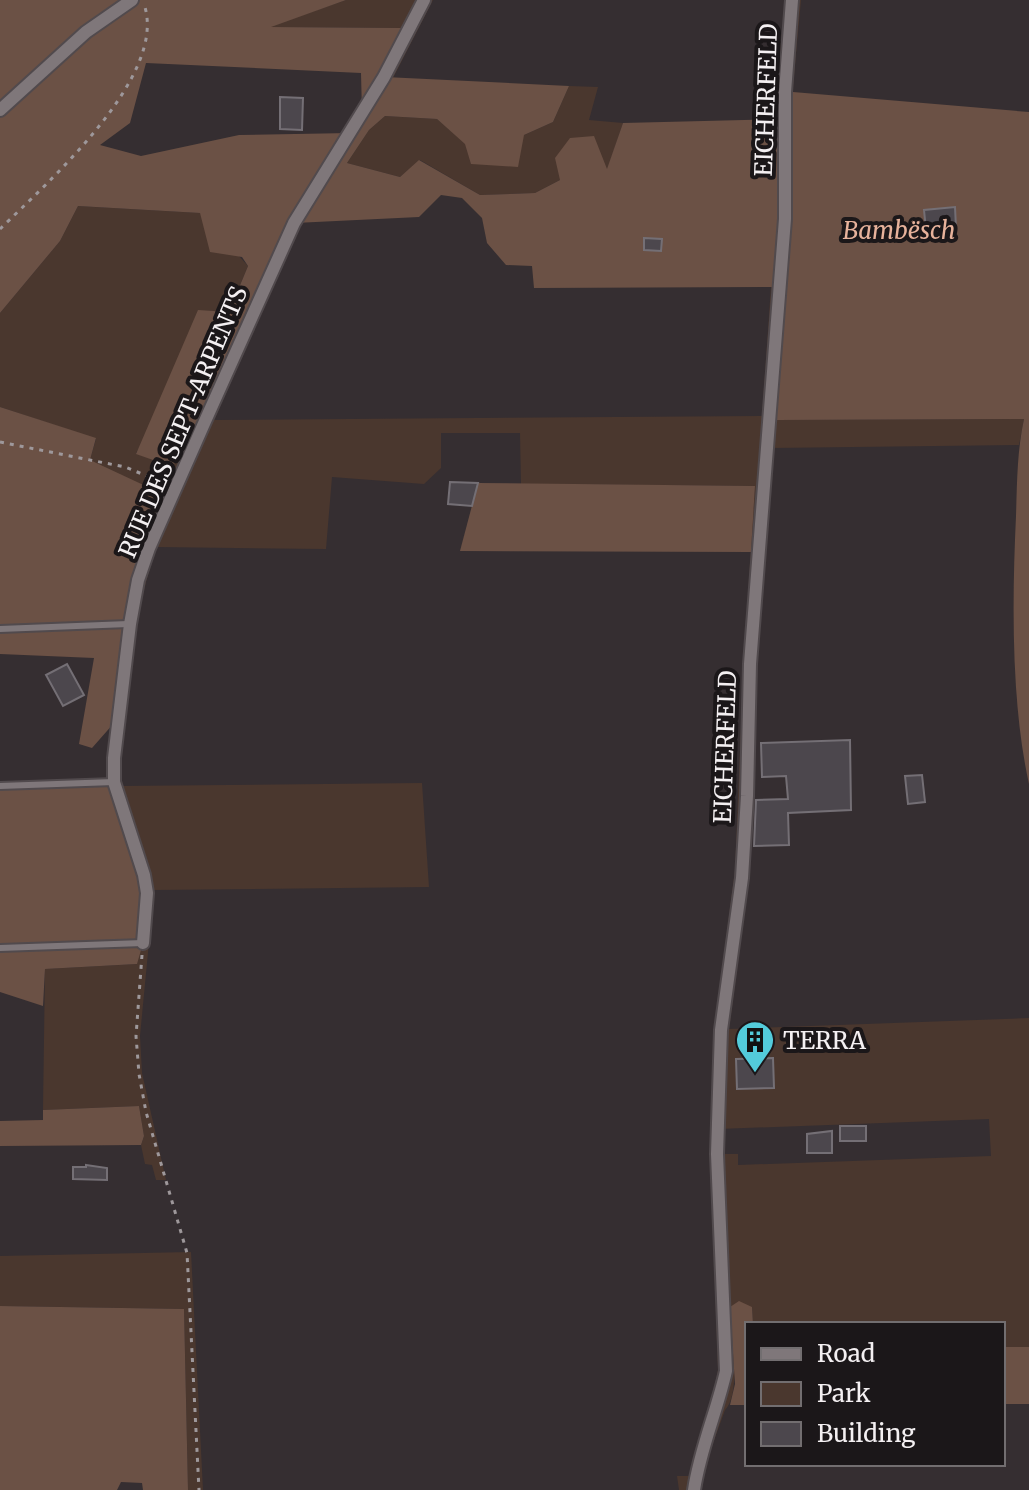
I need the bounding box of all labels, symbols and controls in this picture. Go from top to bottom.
street label: EICHERFELD [748,23,784,177]
park label: Bambësch [843,215,955,246]
street label: RUE DES SEPT-ARPENTS [112,281,254,563]
street label: EICHERFELD [707,670,743,824]
building icon: TERRA [734,1019,776,1074]
place label: TERRA [783,1025,867,1056]
legend [745,1322,1005,1466]
text: Road [817,1338,875,1369]
text: Park [817,1378,871,1409]
text: Building [817,1418,916,1449]

